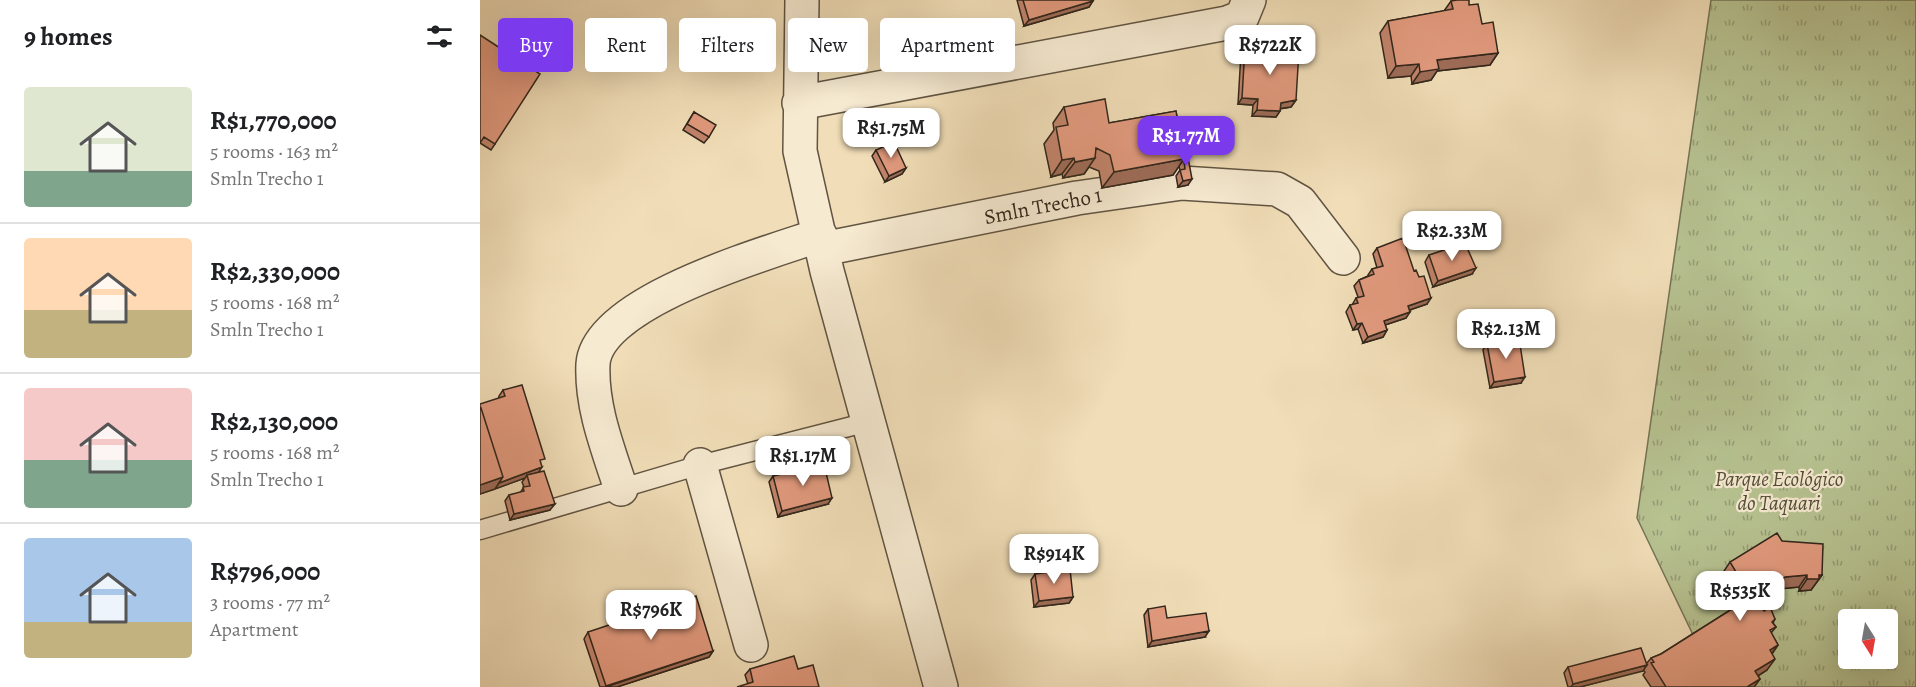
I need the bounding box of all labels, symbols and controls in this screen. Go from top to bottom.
chip: Buy [498,18,573,72]
chip: Rent [585,18,667,72]
chip: Filters [679,18,776,72]
chip: New [788,18,868,72]
chip: Apartment [880,18,1015,72]
text: 9 homes [24,19,113,54]
icon: filters [423,20,456,53]
pin: R$722K [1221,25,1319,76]
text: R$722K [1238,31,1302,58]
text: R$1,770,000 [210,103,337,138]
pin: R$1.75M [836,108,946,159]
icon: home [72,111,144,183]
text: R$1.75M [857,114,925,141]
pin: R$1.77M [1131,116,1241,167]
text: R$1.77M [1152,122,1220,149]
text: 5 rooms · 163 m² [210,138,338,165]
text: Smln Trecho 1 [210,165,324,192]
street label: Smln Trecho 1 [982,181,1104,231]
pin: R$2.33M [1397,211,1507,262]
text: R$2.33M [1416,217,1488,244]
text: R$2,330,000 [210,254,340,289]
icon: home [72,262,144,334]
text: 5 rooms · 168 m² [210,289,339,316]
pin: R$2.13M [1451,309,1561,360]
text: R$2.13M [1471,315,1541,342]
text: Smln Trecho 1 [210,316,324,343]
text: R$2,130,000 [210,404,338,439]
icon: home [72,412,144,484]
pin: R$1.17M [748,436,858,487]
text: 5 rooms · 168 m² [210,439,339,466]
text: R$1.17M [769,442,837,469]
park label: Parque Ecológico do Taquari [1715,465,1843,517]
text: Smln Trecho 1 [210,466,324,493]
pin: R$914K [1005,534,1103,585]
text: R$914K [1023,540,1085,567]
text: R$796,000 [210,554,320,589]
icon: home [72,562,144,634]
pin: R$535K [1691,571,1789,622]
text: R$535K [1710,577,1770,604]
text: 3 rooms · 77 m² [210,589,330,616]
pin: R$796K [602,590,700,641]
text: R$796K [620,596,682,623]
north arrow [1838,609,1898,669]
map controls [1838,609,1898,669]
text: Apartment [210,616,299,643]

